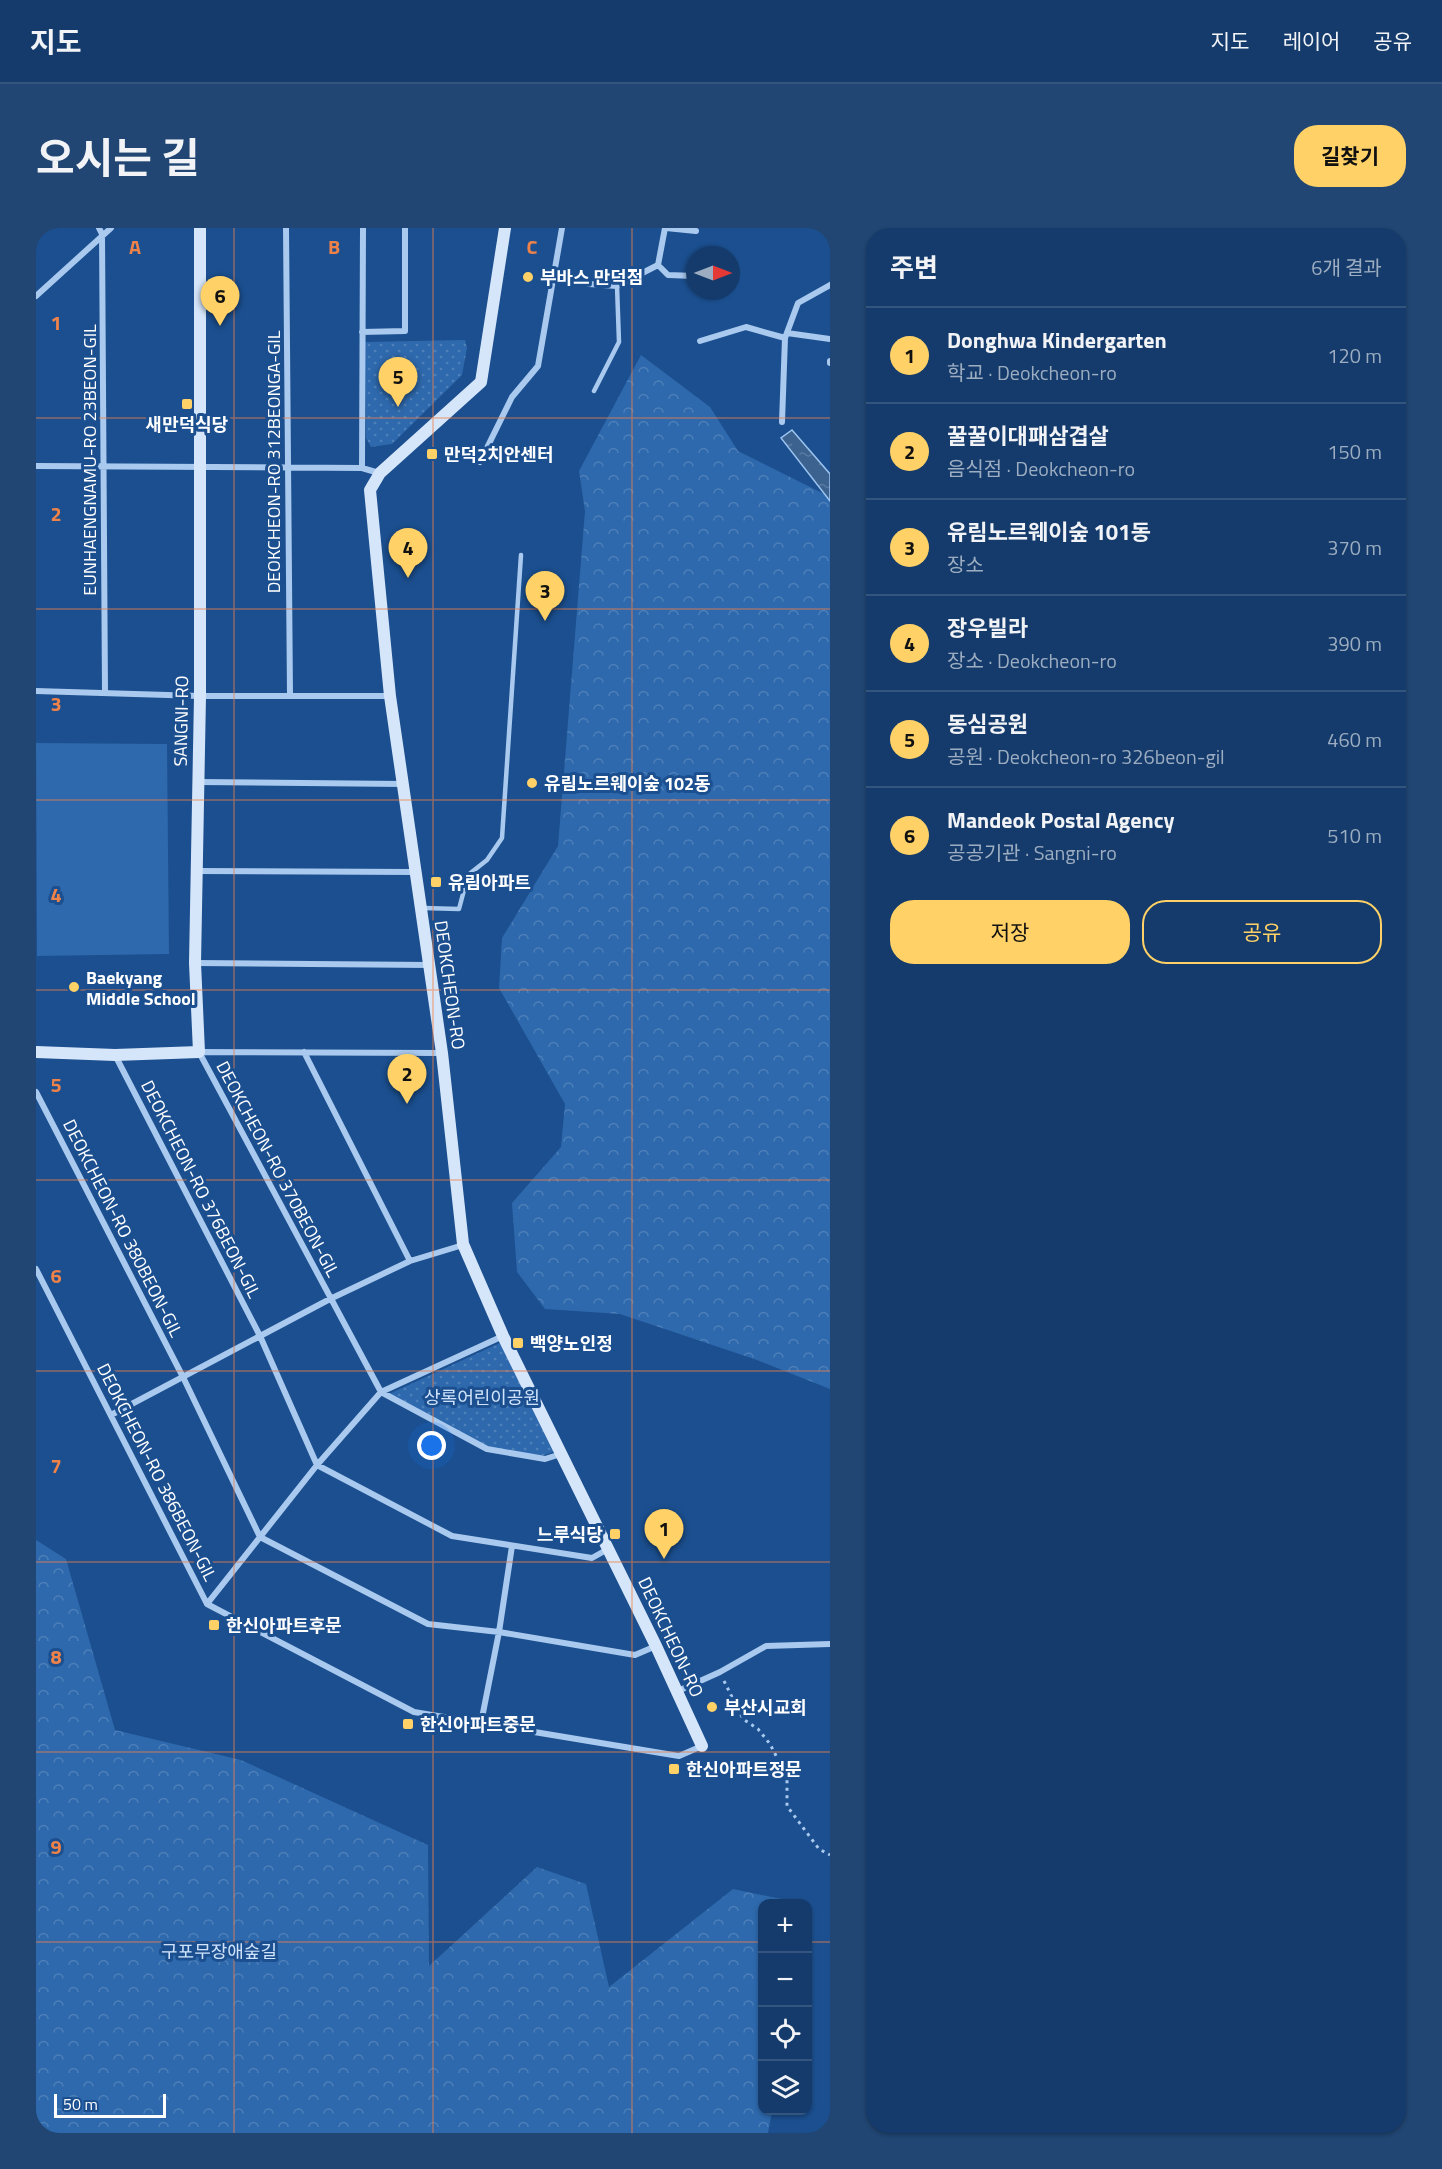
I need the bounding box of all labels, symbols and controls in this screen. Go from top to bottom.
text: 지도 [30,20,82,63]
text: 지도 [1211,25,1249,57]
text: 레이어 [1282,25,1340,57]
text: 공유 [1373,25,1412,57]
text: 오시는 길 [36,125,200,189]
button: 길찾기 [1294,125,1406,187]
text: A [129,231,141,262]
text: B [328,231,340,262]
text: C [527,231,538,262]
north arrow [686,246,740,300]
text: 주변 [890,248,938,287]
text: 6개 결과 [1311,252,1382,283]
place label: 부바스 만덕점 [540,264,643,291]
marker: 부바스 만덕점 [521,270,535,284]
pin: 6 [200,276,240,326]
text: 1 [50,307,62,338]
text: Donghwa Kindergarten [947,323,1167,357]
street label: EUNHAENGNAMU-RO 23BEON-GIL [76,324,103,596]
street label: DEOKCHEON-RO 312BEONGA-GIL [260,330,287,593]
text: 1 [904,340,915,371]
text: 120 m [1327,340,1382,371]
text: 학교 · Deokcheon-ro [947,357,1117,388]
pin: 5 [378,358,418,407]
marker: 새만덕식당 [180,397,194,411]
place label: 새만덕식당 [146,411,228,438]
text: 꿀꿀이대패삼겹살 [947,419,1109,453]
text: 2 [904,436,915,467]
text: 150 m [1327,436,1382,467]
place label: 만덕2치안센터 [444,441,553,468]
marker: 만덕2치안센터 [425,447,439,461]
text: 음식점 · Deokcheon-ro [947,453,1135,484]
text: 2 [50,498,62,529]
text: 유림노르웨이숲 101동 [947,515,1151,549]
pin: 4 [388,528,428,578]
text: 3 [904,532,915,563]
text: 370 m [1327,532,1382,563]
text: 장소 [947,549,984,580]
pin: 3 [526,572,564,621]
text: 장우빌라 [947,611,1028,645]
text: 4 [904,628,915,659]
text: 390 m [1327,628,1382,659]
text: 장소 · Deokcheon-ro [947,645,1117,676]
street label: SANGNI-RO [167,675,195,767]
text: 3 [50,688,62,719]
text: 동심공원 [947,707,1028,741]
text: 5 [904,724,915,755]
text: 460 m [1327,724,1382,755]
text: 공원 · Deokcheon-ro 326beon-gil [947,741,1225,772]
place label: 유림노르웨이숲 102동 [544,770,711,797]
marker: 유림노르웨이숲 102동 [525,776,539,790]
text: Mandeok Postal Agency [947,803,1175,837]
text: 6 [904,820,915,851]
text: 510 m [1327,820,1382,851]
text: 공공기관 · Sangni-ro [947,837,1117,868]
place label: 유림아파트 [448,869,531,896]
marker: 유림아파트 [429,875,443,889]
text: 4 [50,879,62,910]
button: 저장 [890,900,1130,964]
button: 공유 [1142,900,1382,964]
street label: DEOKCHEON-RO [428,919,472,1051]
place label: Baekyang Middle School [86,964,196,1012]
marker: Baekyang Middle School [67,980,81,994]
pin: 2 [388,1054,427,1104]
street label: DEOKCHEON-RO 370BEON-GIL [209,1056,347,1282]
text: 5 [50,1069,62,1100]
street label: DEOKCHEON-RO 376BEON-GIL [134,1075,268,1303]
street label: DEOKCHEON-RO 380BEON-GIL [56,1114,190,1342]
text: 6 [50,1260,62,1291]
place label: 백양노인정 [530,1330,613,1357]
marker: 백양노인정 [511,1336,525,1350]
street label: DEOKCHEON-RO 386BEON-GIL [90,1358,224,1586]
park label: 상록어린이공원 [424,1384,540,1411]
your location [417,1431,446,1460]
text: 7 [50,1450,62,1481]
pin: 1 [644,1510,684,1559]
place label: 느루식당 [537,1521,603,1548]
marker: 느루식당 [608,1527,622,1541]
street label: DEOKCHEON-RO [631,1572,711,1702]
place label: 한신아파트후문 [226,1612,342,1639]
marker: 한신아파트후문 [207,1618,221,1632]
text: 8 [50,1641,62,1672]
place label: 부산시교회 [724,1694,807,1721]
marker: 부산시교회 [705,1700,719,1714]
place label: 한신아파트중문 [420,1711,536,1738]
marker: 한신아파트중문 [401,1717,415,1731]
place label: 한신아파트정문 [686,1756,802,1783]
marker: 한신아파트정문 [667,1762,681,1776]
text: 9 [50,1831,62,1862]
map controls [758,1899,812,2115]
button: + [758,1899,812,1953]
park label: 구포무장애숲길 [161,1938,277,1965]
button: − [758,1953,812,2007]
button: locate [758,2007,812,2061]
button: layers [758,2061,812,2115]
scale bar [54,2091,166,2118]
text: 50 m [63,2092,98,2116]

